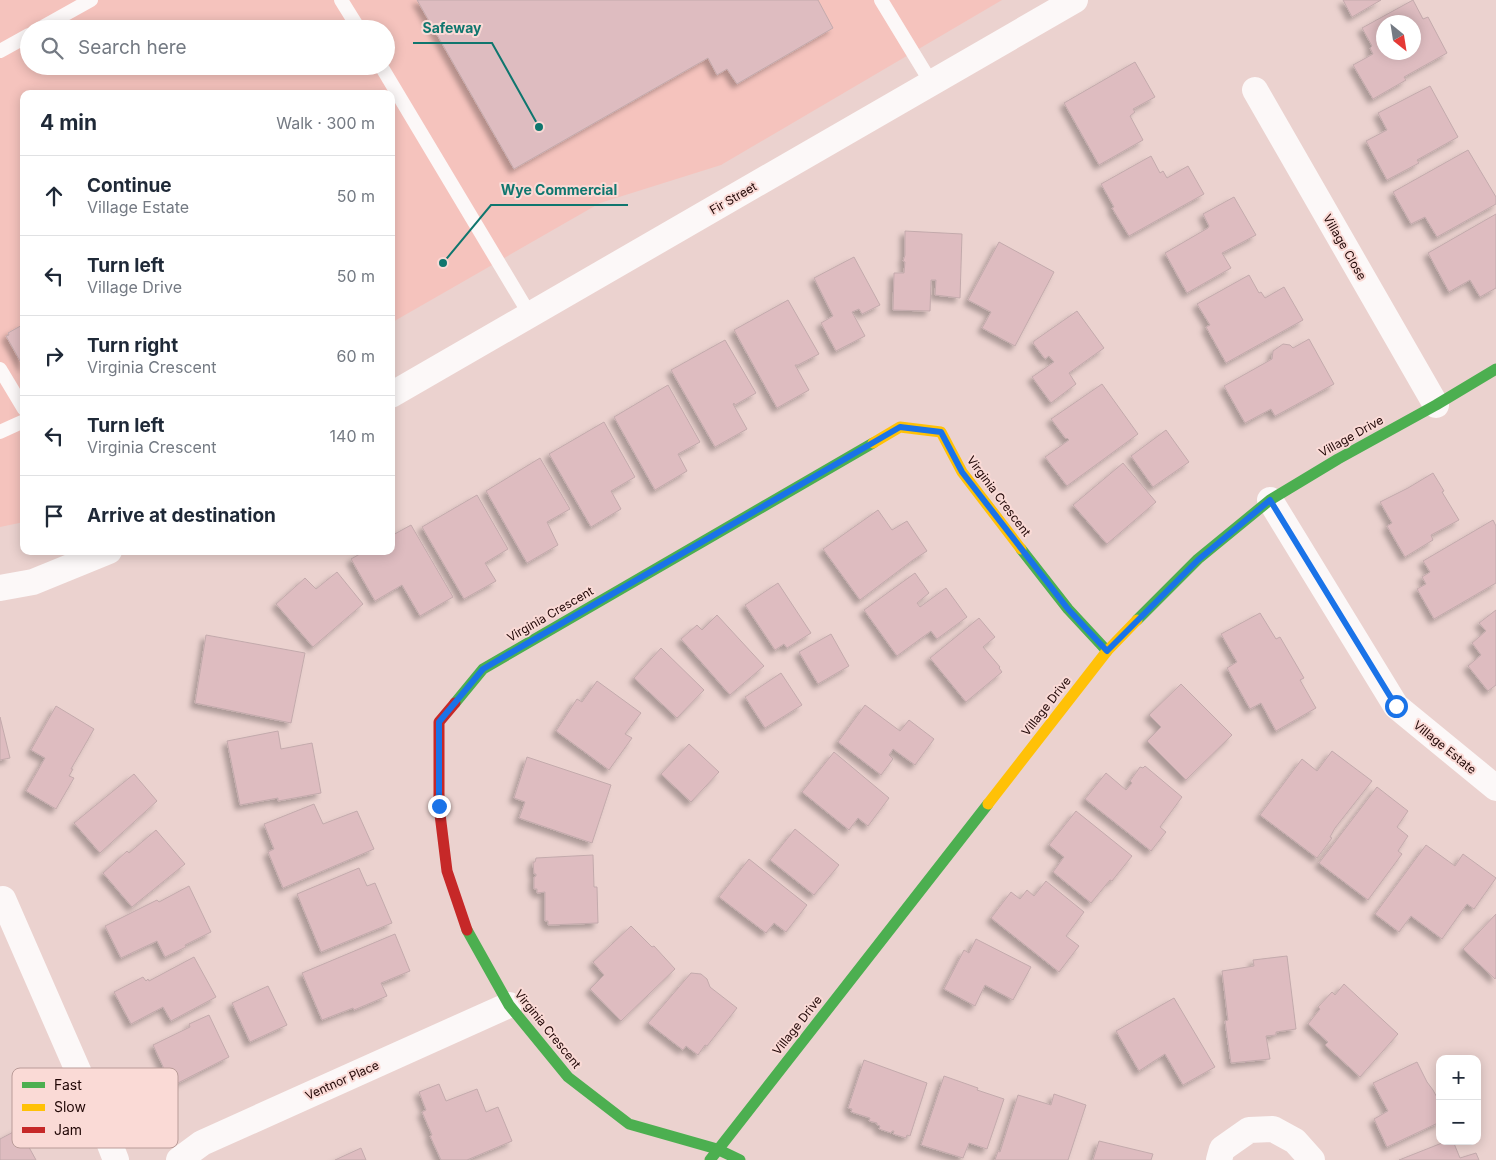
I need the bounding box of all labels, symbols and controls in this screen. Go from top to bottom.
callout: Safeway [413,14,492,43]
north arrow [1376,15,1421,60]
text: Safeway [423,19,482,36]
search box [20,20,395,75]
icon: search [38,34,66,62]
text: Search here [78,36,187,59]
text: 4 min [40,110,97,135]
text: Walk · 300 m [276,113,375,133]
text: Continue [87,174,172,197]
callout: Wye Commercial [491,176,628,205]
street label: Fir Street [707,179,759,217]
text: Wye Commercial [501,181,617,198]
icon: ahead [40,182,68,210]
text: 50 m [337,186,375,206]
text: Village Estate [87,197,189,217]
street label: Village Close [1320,211,1370,283]
text: Turn left [87,254,165,277]
icon: left [40,262,68,290]
text: 50 m [337,266,375,286]
text: Village Drive [87,277,182,297]
text: Turn right [87,334,178,357]
icon: right [40,342,68,370]
text: 60 m [336,346,375,366]
text: Virginia Crescent [87,357,217,377]
street label: Village Drive [1316,412,1386,460]
text: Turn left [87,414,165,437]
icon: left [40,422,68,450]
text: 140 m [330,426,375,446]
text: Virginia Crescent [87,437,217,457]
street label: Virginia Crescent [964,453,1034,539]
icon: arrive [40,502,68,530]
text: Arrive at destination [87,504,276,527]
street label: Virginia Crescent [504,583,596,645]
street label: Village Drive [1018,673,1074,739]
route start [1385,695,1408,718]
street label: Village Estate [1411,717,1479,777]
route end [428,795,451,818]
street label: Virginia Crescent [512,987,584,1072]
street label: Village Drive [769,992,825,1058]
map controls [1436,1055,1481,1145]
button: + [1436,1055,1481,1100]
street label: Ventnor Place [303,1057,381,1103]
legend [12,1068,178,1148]
text: Fast [54,1076,82,1093]
text: Slow [54,1098,86,1115]
button: − [1436,1100,1481,1145]
text: Jam [54,1121,82,1138]

